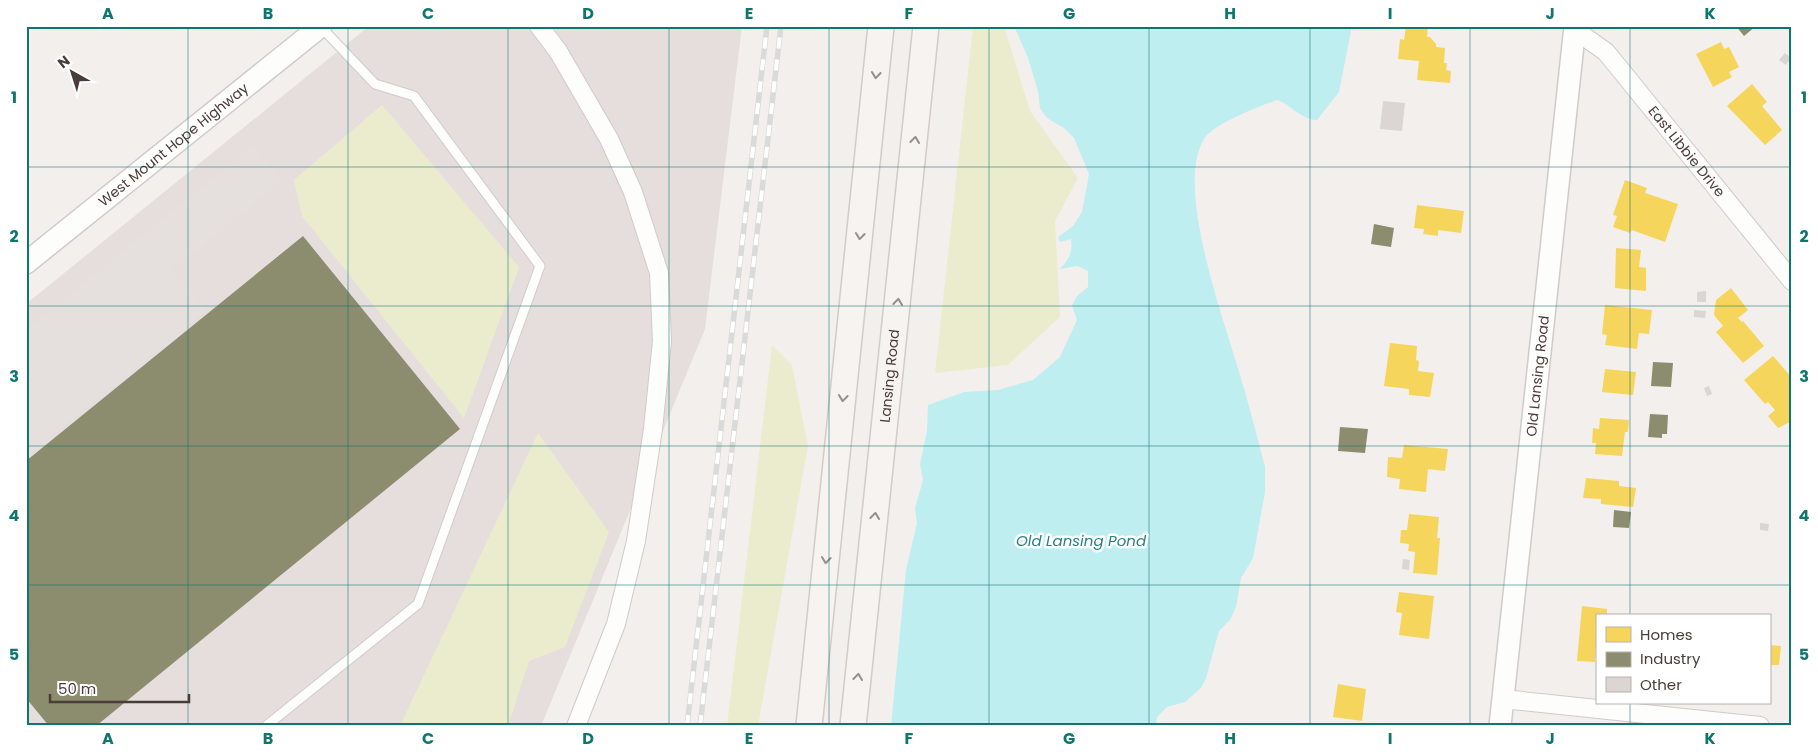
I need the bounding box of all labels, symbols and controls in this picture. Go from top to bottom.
text: A [102,2,114,25]
text: B [263,2,273,25]
text: C [422,2,434,25]
text: D [582,2,594,25]
text: E [745,2,753,25]
text: F [905,2,914,25]
text: G [1063,2,1075,25]
text: H [1224,2,1236,25]
text: I [1388,2,1392,25]
text: J [1545,2,1555,25]
text: K [1704,2,1716,25]
north arrow [48,48,98,98]
text: N [53,51,74,73]
one-way arrow [871,71,882,79]
street label: West Mount Hope Highway [94,78,253,211]
text: 1 [11,86,17,109]
text: 1 [1801,86,1807,109]
street label: East Libbie Drive [1644,101,1730,201]
one-way arrow [909,136,920,144]
text: 2 [9,225,19,248]
text: 2 [1799,225,1809,248]
one-way arrow [854,233,865,241]
one-way arrow [892,298,903,306]
street label: Old Lansing Road [1521,315,1554,438]
street label: Lansing Road [875,328,904,424]
text: 3 [9,365,19,388]
text: 3 [1799,365,1809,388]
one-way arrow [838,394,849,402]
text: 4 [9,504,20,527]
text: 4 [1799,504,1810,527]
one-way arrow [869,511,880,519]
water label: Old Lansing Pond [1016,530,1147,551]
one-way arrow [821,556,832,564]
legend [1596,614,1770,704]
text: Homes [1640,624,1693,645]
text: 5 [9,643,19,666]
text: 5 [1799,643,1809,666]
text: Industry [1640,648,1701,669]
scale bar [50,672,189,704]
one-way arrow [853,673,864,681]
text: Other [1640,674,1682,695]
text: 50 m [58,678,96,699]
text: A [102,727,114,750]
text: B [263,727,273,750]
text: C [422,727,434,750]
text: D [582,727,594,750]
text: E [745,727,753,750]
text: F [905,727,914,750]
text: G [1063,727,1075,750]
text: H [1224,727,1236,750]
text: I [1388,727,1392,750]
text: J [1545,727,1555,750]
text: K [1704,727,1716,750]

